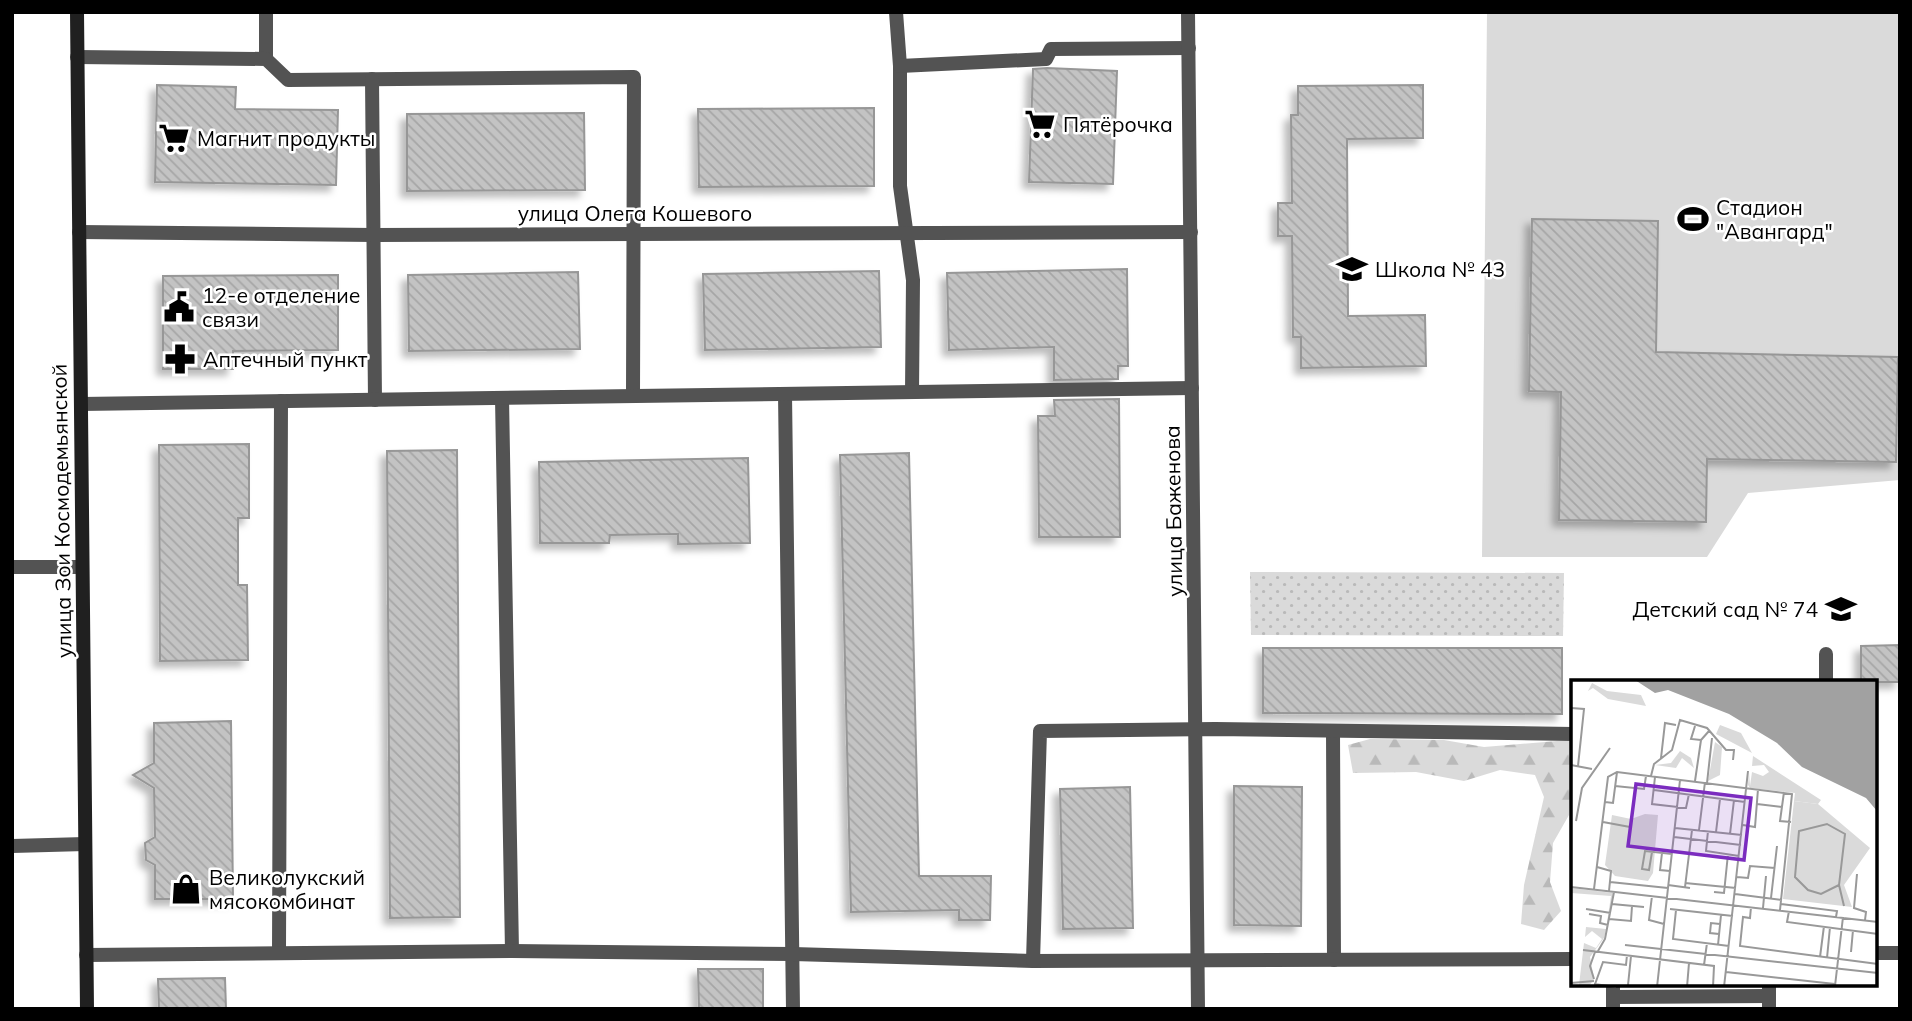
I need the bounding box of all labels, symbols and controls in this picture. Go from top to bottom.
supermarket icon: Пятёрочка [1023,107,1057,141]
place label: Пятёрочка [1063,111,1173,137]
supermarket icon: Магнит продукты [157,121,191,155]
place label: Магнит продукты [197,125,375,151]
place label: Стадион "Авангард" [1716,194,1833,244]
street label: улица Олега Кошевого [518,200,752,226]
sports icon: Стадион "Авангард" [1676,202,1710,236]
school or university icon: Школа № 43 [1335,252,1369,286]
place label: Школа № 43 [1375,256,1505,282]
place label: 12-е отделение связи [202,282,360,332]
public building icon: 12-е отделение связи [162,290,196,324]
pharmacy icon: Аптечный пункт [163,342,197,376]
place label: Аптечный пункт [203,346,368,372]
street label: улица Зои Космодемьянской [45,364,77,658]
street label: улица Баженова [1159,425,1187,597]
school or university icon: Детский сад № 74 [1824,592,1858,626]
place label: Детский сад № 74 [1632,596,1818,622]
inset map [1571,680,1877,986]
place label: Великолукский мясокомбинат [209,864,365,914]
shop icon: Великолукский мясокомбинат [169,872,203,906]

